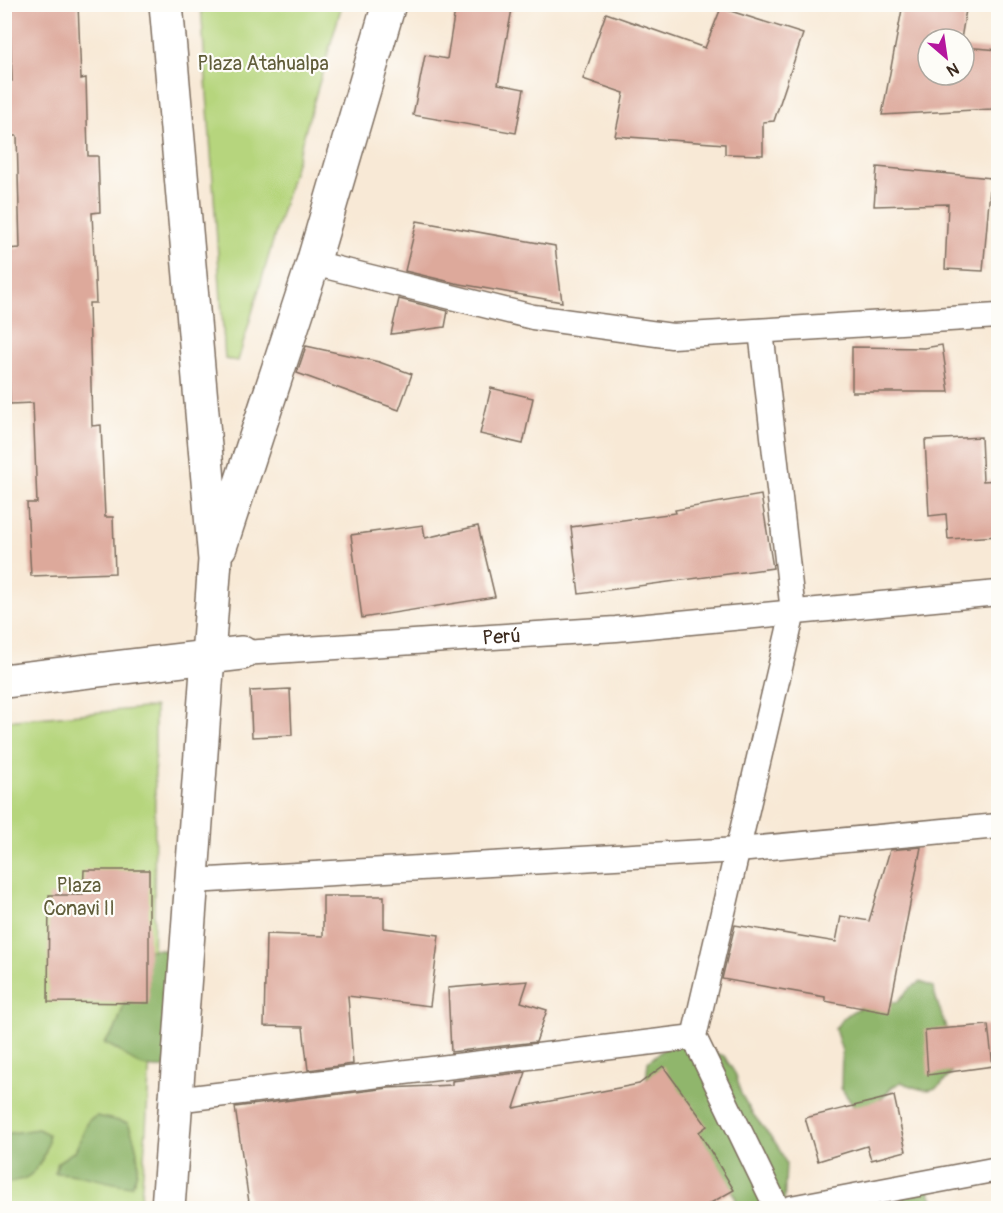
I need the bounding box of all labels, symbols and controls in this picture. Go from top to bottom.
north arrow [916,27,976,87]
park label: Plaza Atahualpa [197,51,329,76]
text: N [943,58,962,81]
street label: Perú [482,623,521,651]
park label: Plaza Conavi II [43,873,115,921]

